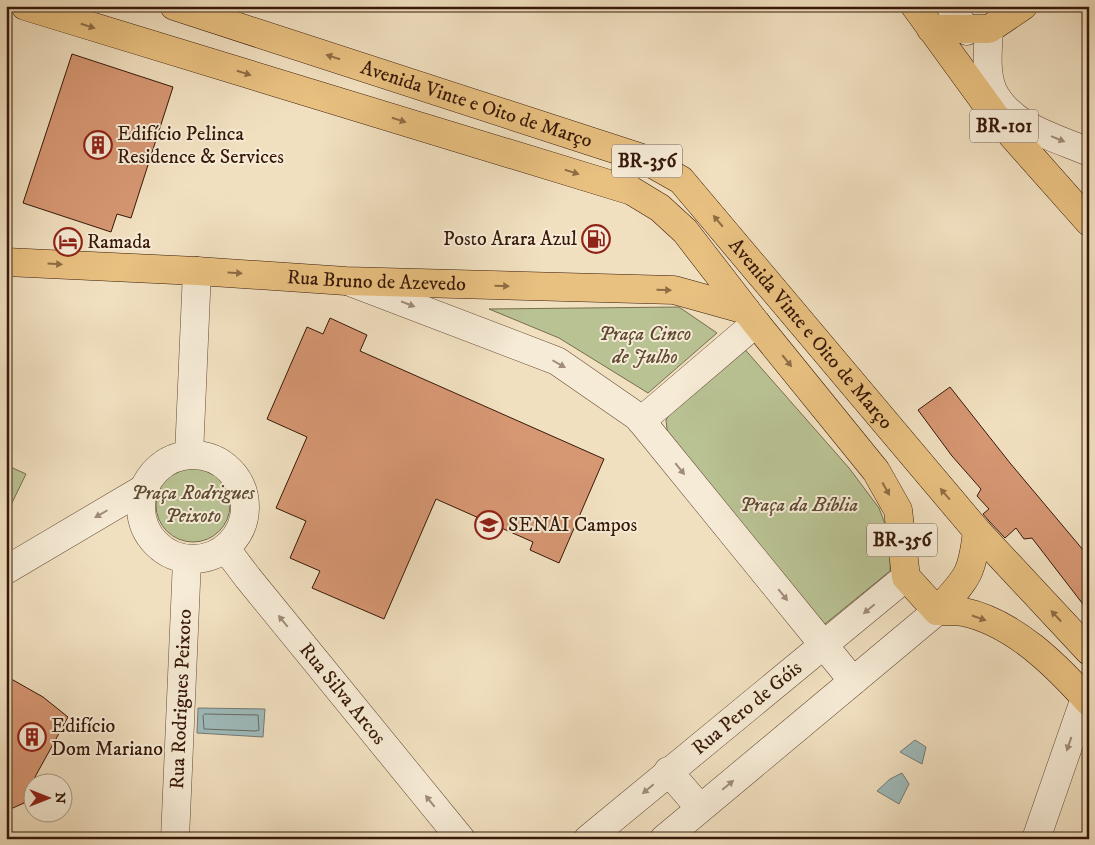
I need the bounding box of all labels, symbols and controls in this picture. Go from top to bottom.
one-way arrow [81,23,96,30]
one-way arrow [325,53,340,61]
street label: Avenida Vinte e Oito de Março [357,55,595,154]
one-way arrow [236,70,251,78]
road number: BR-101 [970,110,1038,142]
one-way arrow [392,117,407,125]
place label: Edifício Pelinca Residence & Services [117,122,284,170]
building icon: Edifício Pelinca Residence & Services [83,130,113,160]
one-way arrow [1051,135,1066,143]
road number: BR-356 [612,144,682,178]
one-way arrow [564,169,579,177]
one-way arrow [712,215,723,228]
fuel station icon: Posto Arara Azul [581,224,611,254]
hotel icon: Ramada [53,227,83,257]
place label: Posto Arara Azul [443,227,577,252]
place label: Ramada [87,230,151,255]
street label: Avenida Vinte e Oito de Março [723,233,898,434]
one-way arrow [47,260,63,268]
street label: Rua Bruno de Azevedo [286,265,466,297]
one-way arrow [227,270,243,278]
one-way arrow [494,282,510,290]
one-way arrow [657,286,673,294]
one-way arrow [401,301,415,309]
park label: Praça Cinco de Julho [599,322,691,370]
one-way arrow [781,354,792,367]
one-way arrow [552,359,565,368]
one-way arrow [675,462,686,475]
park label: Praça Rodrigues Peixoto [131,481,256,529]
one-way arrow [882,482,890,496]
one-way arrow [939,488,951,500]
park label: Praça da Bíblia [740,493,858,518]
one-way arrow [94,509,108,518]
school or university icon: SENAI Campos [474,510,504,540]
place label: SENAI Campos [508,513,637,538]
road number: BR-356 [867,524,937,556]
one-way arrow [777,588,788,601]
one-way arrow [862,603,875,614]
street label: Rua Rodrigues Peixoto [165,608,197,790]
one-way arrow [1050,610,1062,622]
one-way arrow [971,614,986,622]
one-way arrow [277,615,288,628]
street label: Rua Silva Arcos [294,638,392,750]
street label: Rua Pero de Góis [687,655,807,761]
place label: Edifício Dom Mariano [51,714,163,762]
building icon: Edifício Dom Mariano [17,722,47,752]
one-way arrow [1065,737,1073,752]
north arrow [22,772,72,822]
one-way arrow [721,779,734,790]
one-way arrow [641,783,654,794]
text: N [51,792,69,804]
one-way arrow [425,795,436,808]

